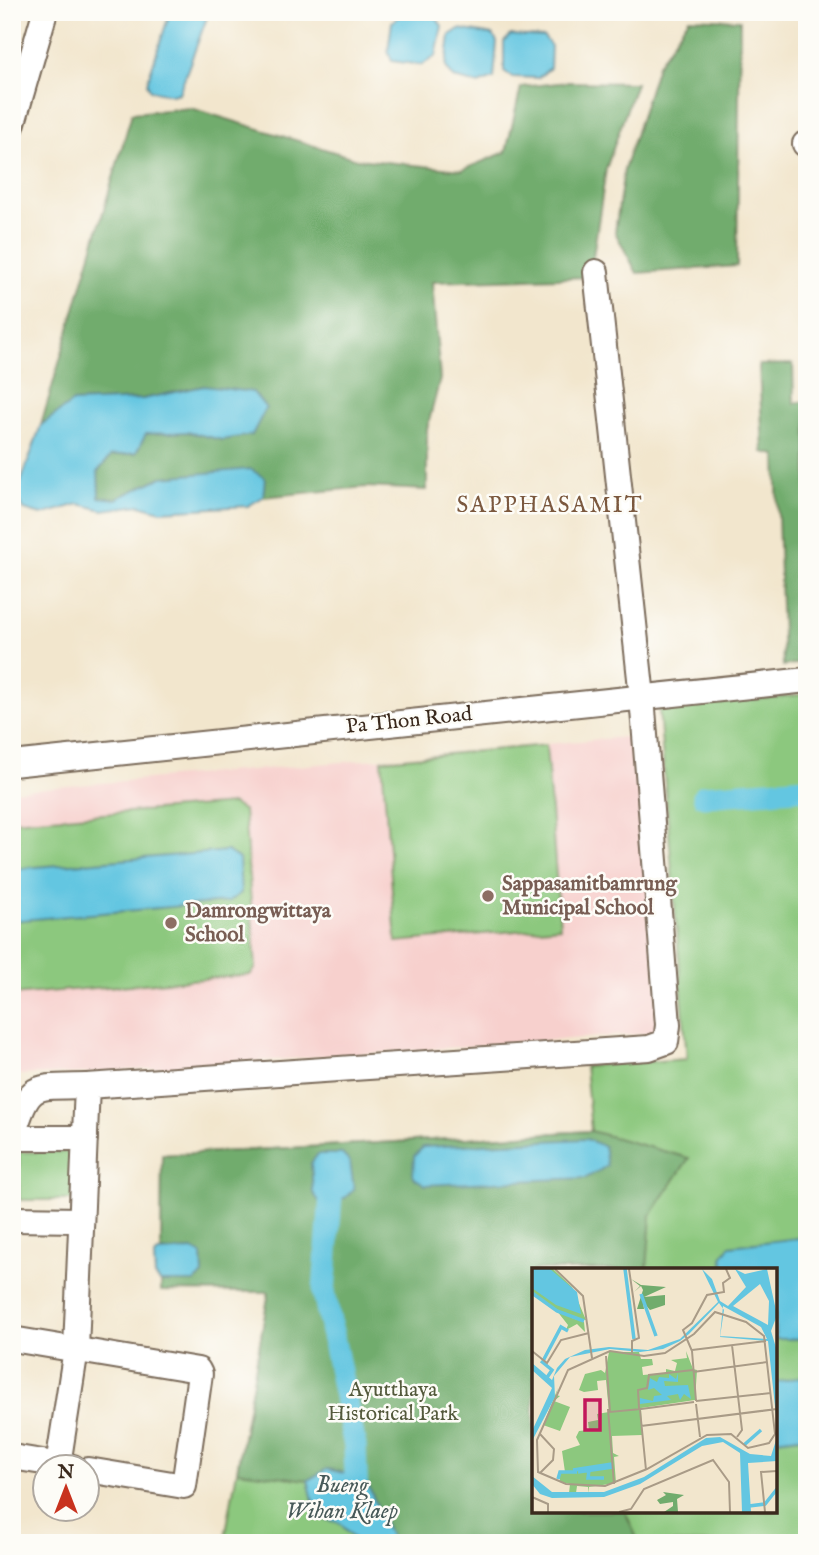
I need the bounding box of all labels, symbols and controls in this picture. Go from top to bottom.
district label: SAPPHASAMIT [457,491,643,520]
street label: Pa Thon Road [345,701,474,741]
place label: Sappasamitbamrung Municipal School [502,871,677,922]
marker: Sappasamitbamrung Municipal School [480,888,496,904]
place label: Damrongwittaya School [185,898,332,949]
marker: Damrongwittaya School [163,915,179,931]
inset map [532,1268,777,1513]
park label: Ayutthaya Historical Park [327,1377,459,1428]
north arrow [32,1454,102,1524]
text: N [57,1461,75,1485]
water label: Bueng Wihan Klaep [286,1471,398,1526]

